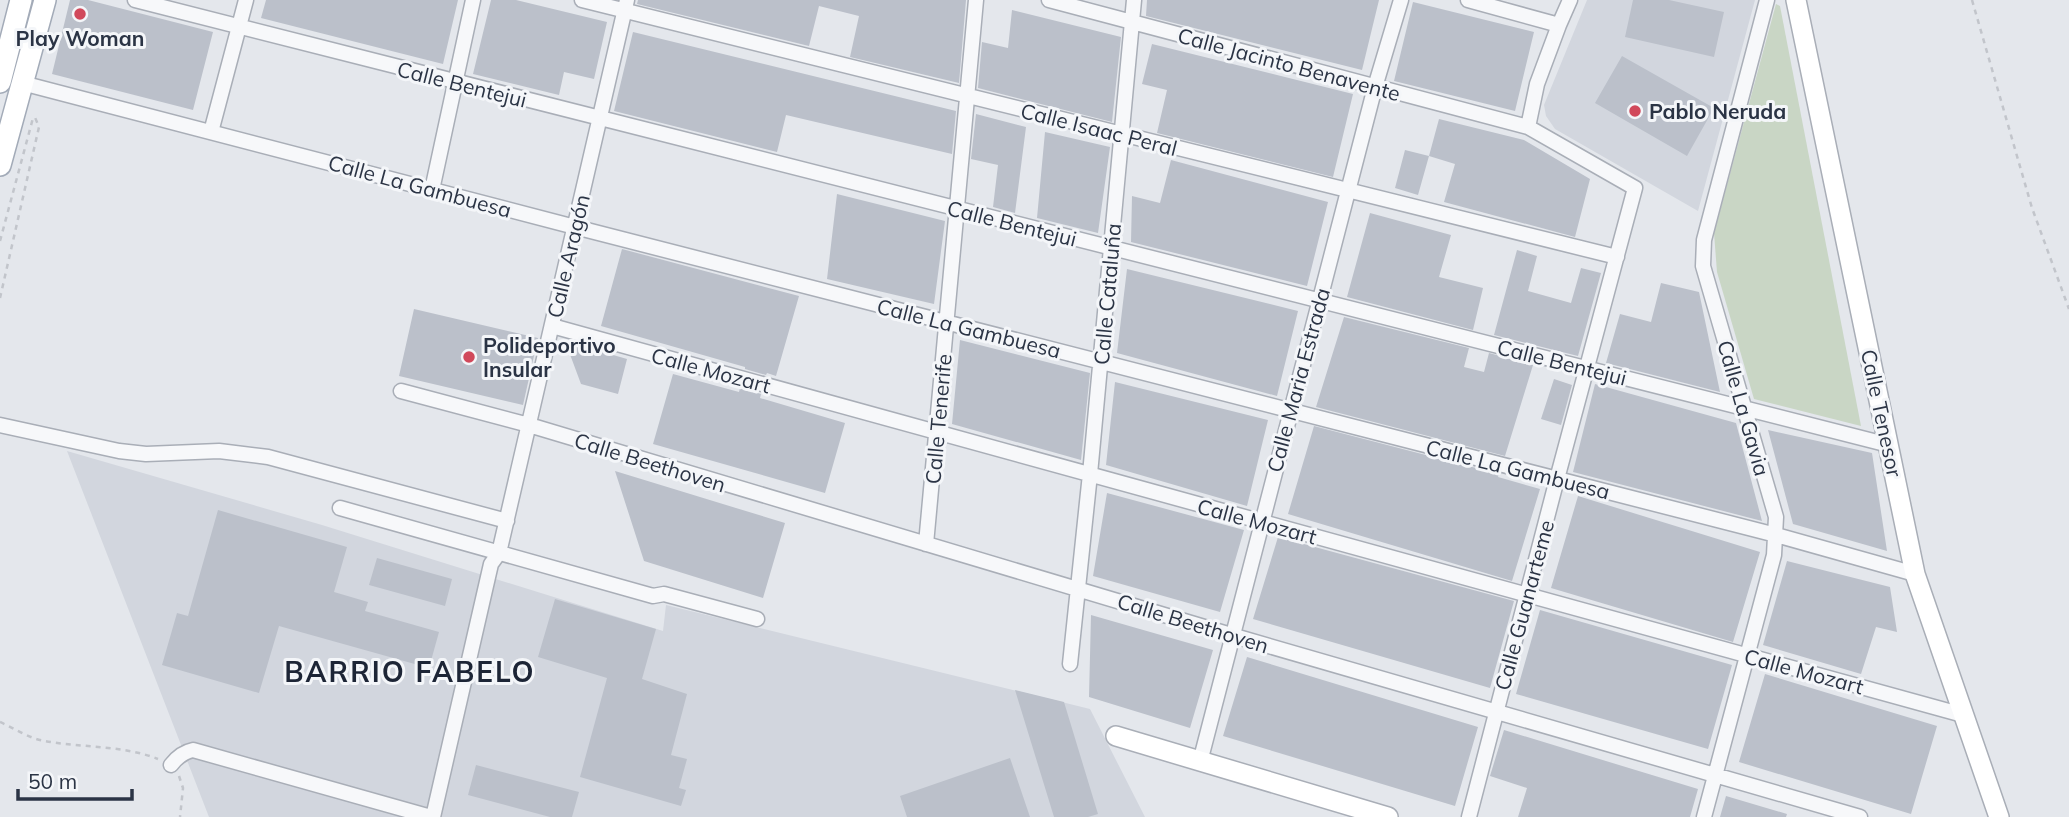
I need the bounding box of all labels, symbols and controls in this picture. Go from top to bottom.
marker: Play Woman [72,6,88,22]
street label: Calle Jacinto Benavente [1175,22,1403,106]
place label: Play Woman [16,25,144,51]
street label: Calle Bentejui [395,55,529,113]
street label: Calle Isaac Peral [1018,97,1180,161]
place label: Pablo Neruda [1649,98,1786,124]
marker: Pablo Neruda [1627,103,1643,119]
street label: Calle La Gambuesa [326,149,514,223]
street label: Calle Aragón [541,192,595,320]
street label: Calle Bentejui [945,194,1079,252]
street label: Calle Cataluña [1088,222,1126,366]
street label: Calle Maria Estrada [1261,285,1335,475]
street label: Calle La Gambuesa [874,293,1064,363]
place label: Polideportivo Insular [483,332,616,382]
street label: Calle Bentejui [1495,333,1629,391]
street label: Calle La Gavia [1712,337,1776,479]
street label: Calle Mozart [649,342,773,398]
street label: Calle Tenesor [1856,347,1908,480]
marker: Polideportivo Insular [461,349,477,365]
street label: Calle Tenerife [919,353,957,485]
street label: Calle Beethoven [571,427,729,497]
street label: Calle La Gambuesa [1423,434,1613,504]
street label: Calle Mozart [1195,493,1319,549]
street label: Calle Guanarteme [1489,517,1559,693]
street label: Calle Beethoven [1114,588,1272,658]
street label: Calle Mozart [1742,643,1866,699]
district label: BARRIO FABELO [284,654,536,689]
scale bar [18,758,131,802]
text: 50 m [28,768,77,794]

